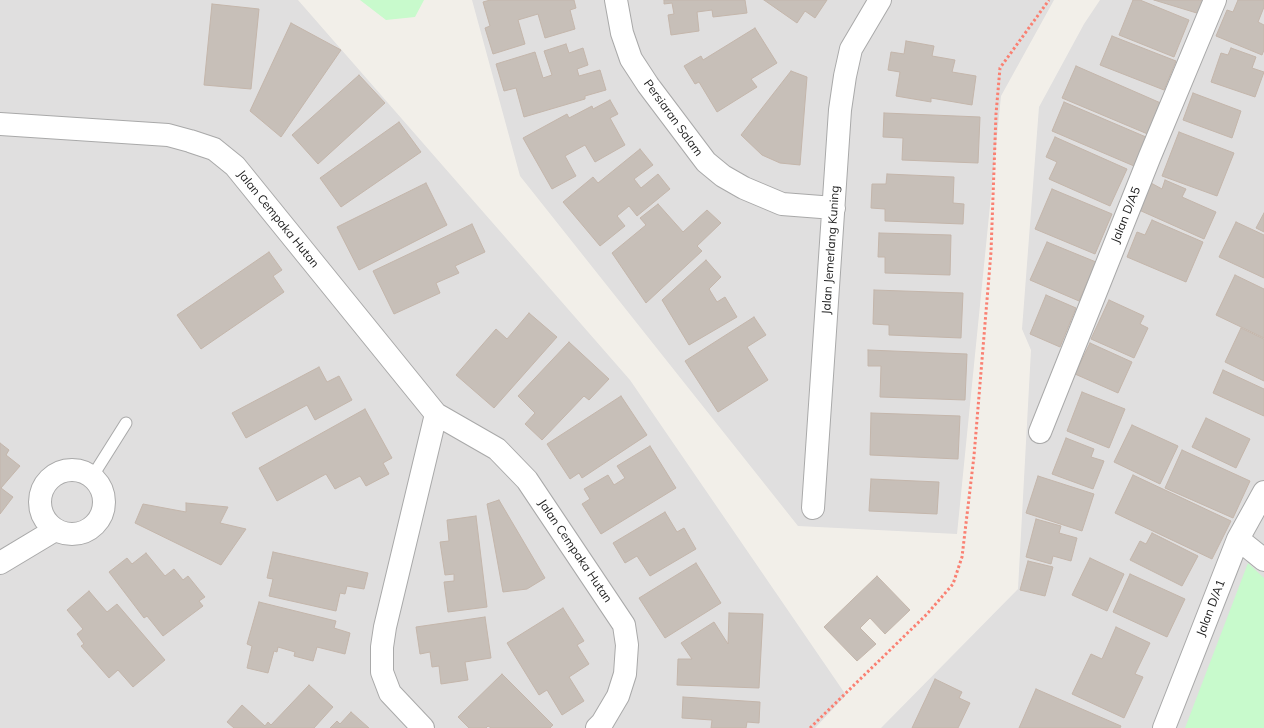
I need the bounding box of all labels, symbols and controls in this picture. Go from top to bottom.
street label: Persiaran Salam [640,77,706,159]
street label: Jalan Cempaka Hutan [234,167,322,271]
street label: Jalan Jemerlang Kuning [819,185,843,315]
street label: Jalan D/A5 [1108,185,1144,245]
street label: Jalan Cempaka Hutan [535,497,615,605]
street label: Jalan D/A1 [1194,578,1228,638]

